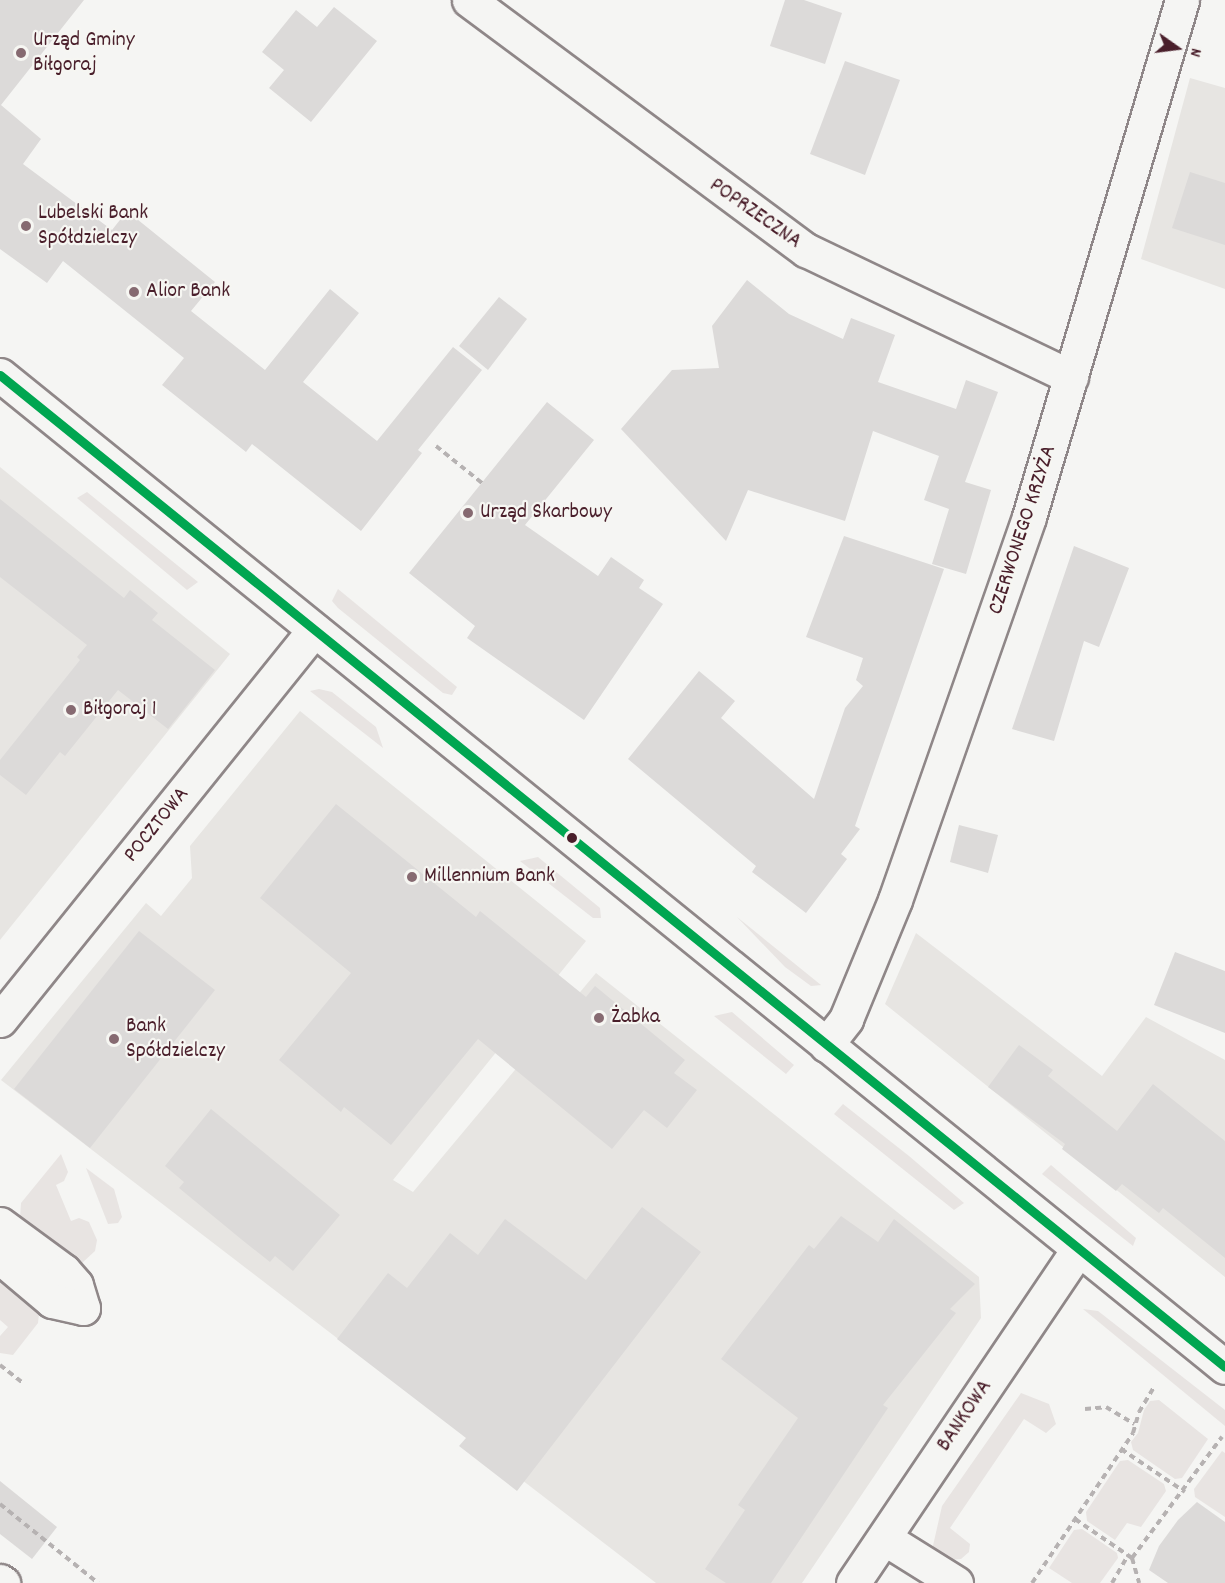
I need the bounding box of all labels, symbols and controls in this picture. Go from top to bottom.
north arrow [1147,18,1207,78]
place label: Urząd Gminy Biłgoraj [33,27,135,78]
marker: Urząd Gminy Biłgoraj [14,46,28,60]
text: N [1183,46,1207,59]
street label: POPRZECZNA [704,173,806,255]
place label: Lubelski Bank Spółdzielczy [38,200,148,252]
marker: Lubelski Bank Spółdzielczy [19,219,33,233]
place label: Alior Bank [146,279,230,305]
marker: Alior Bank [127,285,141,299]
street label: CZERWONEGO KRZYŻA [983,442,1063,618]
place label: Urząd Skarbowy [480,500,612,526]
marker: Urząd Skarbowy [461,506,475,520]
place label: Biłgoraj 1 [83,697,157,723]
marker: Biłgoraj 1 [64,703,78,717]
street label: POCZTOWA [119,782,195,868]
unlabelled marker [566,832,578,844]
place label: Millennium Bank [424,864,555,890]
marker: Millennium Bank [405,870,419,884]
place label: Żabka [611,1005,660,1031]
marker: Żabka [592,1011,606,1025]
place label: Bank Spółdzielczy [126,1013,225,1064]
marker: Bank Spółdzielczy [107,1032,121,1046]
street label: BANKOWA [931,1375,999,1457]

